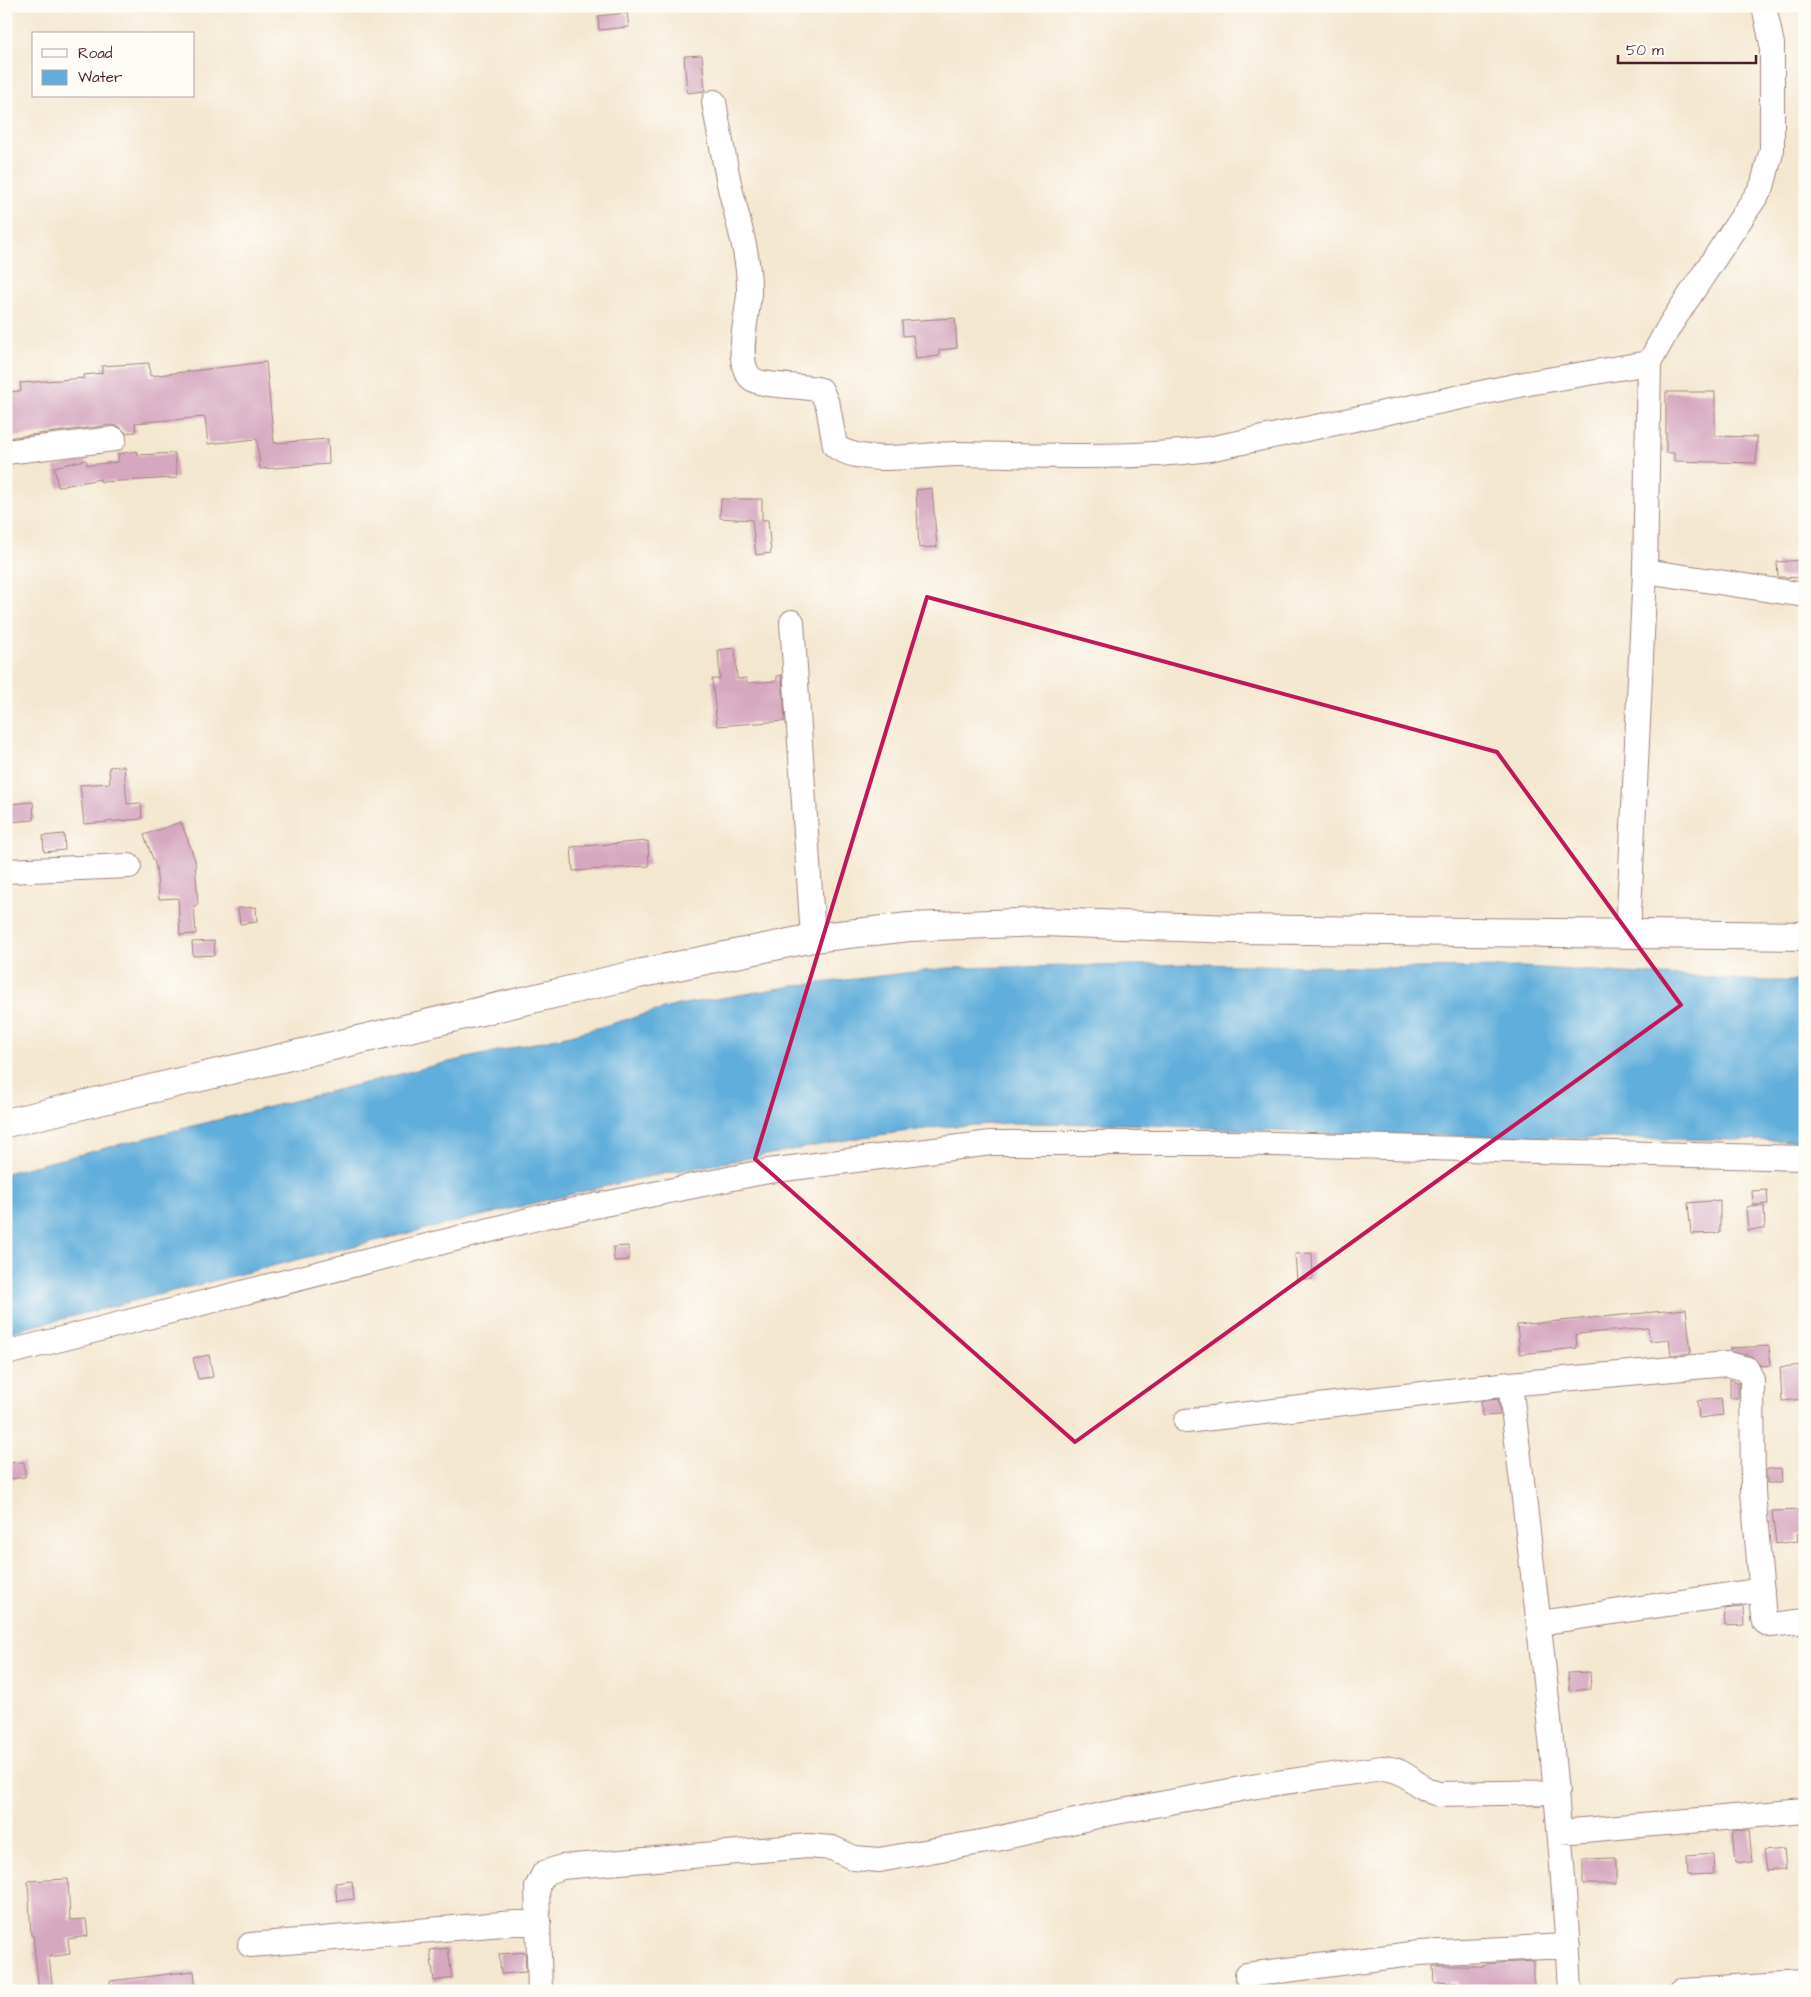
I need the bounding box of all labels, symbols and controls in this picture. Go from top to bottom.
legend [32,32,195,98]
scale bar [1618,32,1756,64]
text: 50 m [1626,40,1664,61]
text: Road [78,43,113,64]
text: Water [78,67,122,88]

